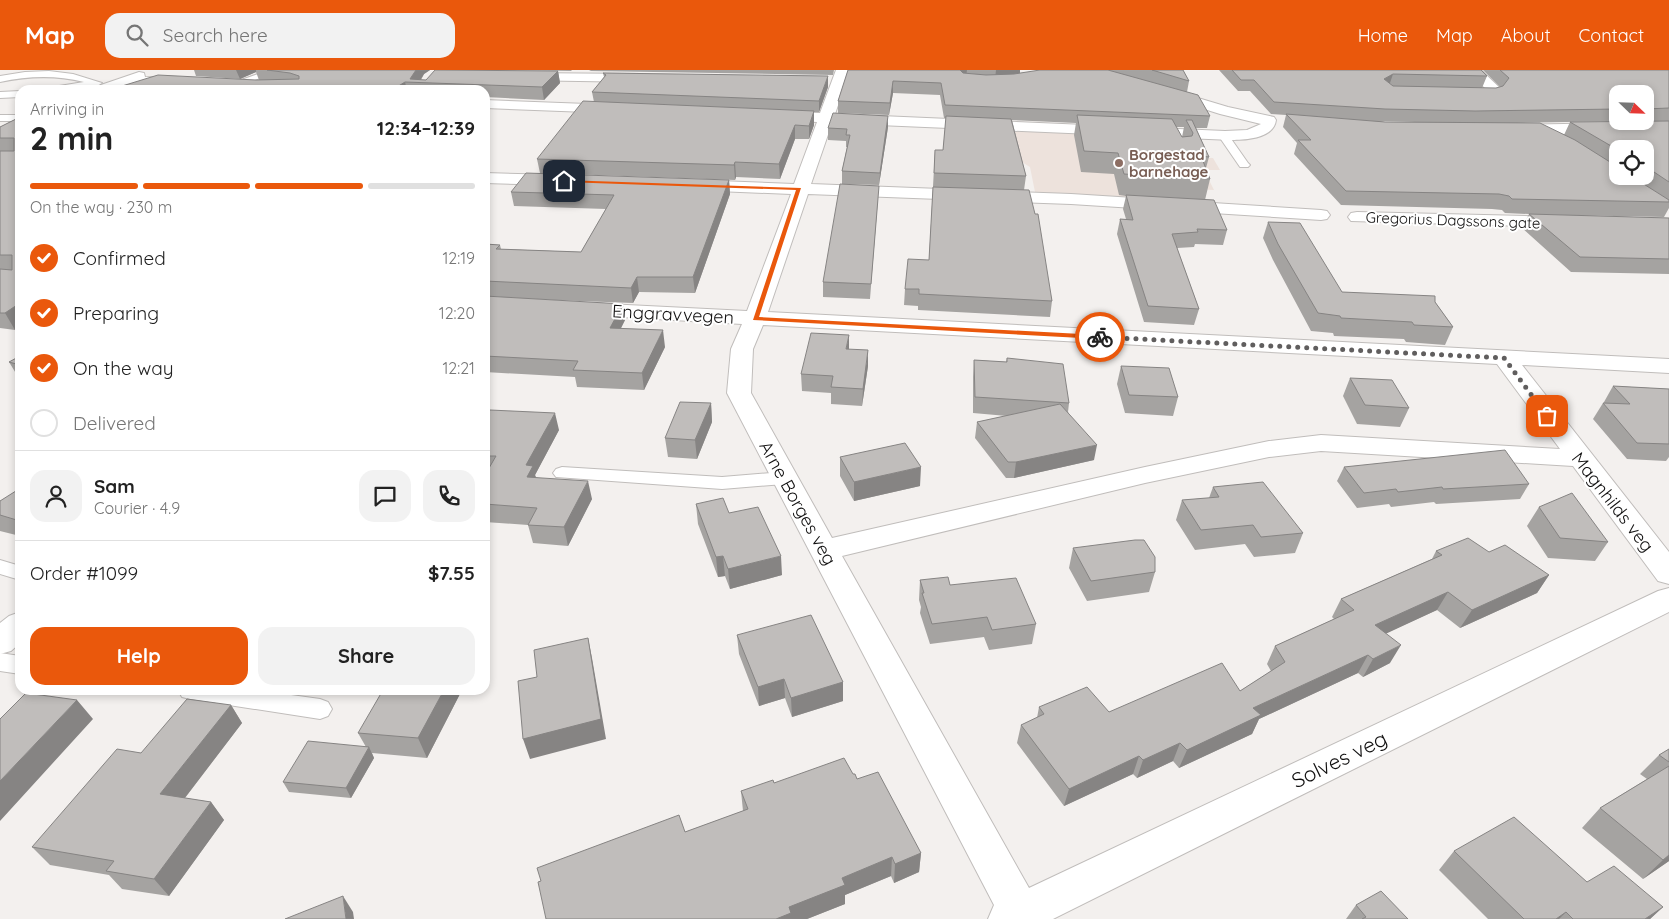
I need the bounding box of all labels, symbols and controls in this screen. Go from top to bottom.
search box [105,13,455,58]
text: Map [25,20,75,50]
icon: search [123,21,151,49]
text: Search here [163,23,268,47]
text: Home [1358,24,1408,47]
text: Map [1436,24,1473,47]
text: About [1501,24,1551,47]
text: Contact [1579,24,1644,47]
north arrow [1609,85,1654,130]
map controls [1609,85,1654,185]
text: Arriving in [30,99,104,119]
text: 12:34–12:39 [377,116,475,140]
text: 2 min [30,118,113,158]
button: locate [1609,140,1654,185]
place label: Borgestad barnehage [1129,145,1209,181]
marker: Borgestad barnehage [1113,157,1125,169]
pin [543,160,585,202]
icon: home [550,167,578,195]
text: On the way · 230 m [30,197,172,217]
street label: Gregorius Dagssons gate [1365,207,1541,233]
icon: check [30,244,58,272]
text: Confirmed [73,246,166,270]
text: 12:19 [442,248,475,268]
icon: check [30,299,58,327]
street label: Enggravvegen [612,299,734,329]
text: Preparing [73,301,159,325]
text: 12:20 [439,303,475,323]
courier [1075,312,1125,362]
icon: bike [1086,323,1114,351]
icon: check [30,354,58,382]
text: On the way [73,356,174,380]
text: 12:21 [442,358,475,378]
pin [1526,395,1568,437]
icon: bag [1533,402,1561,430]
text: Delivered [73,411,156,435]
street label: Arne Borges veg [754,437,842,569]
street label: Magnhilds veg [1567,447,1659,557]
button: person [30,470,82,522]
button: chat [359,470,411,522]
button: phone [423,470,475,522]
text: Sam [94,474,135,498]
text: Courier · 4.9 [94,498,180,518]
text: Order #1099 [30,561,138,585]
text: $7.55 [428,561,475,585]
button: Help [30,627,248,685]
button: Share [258,627,475,685]
street label: Solves veg [1287,725,1391,793]

